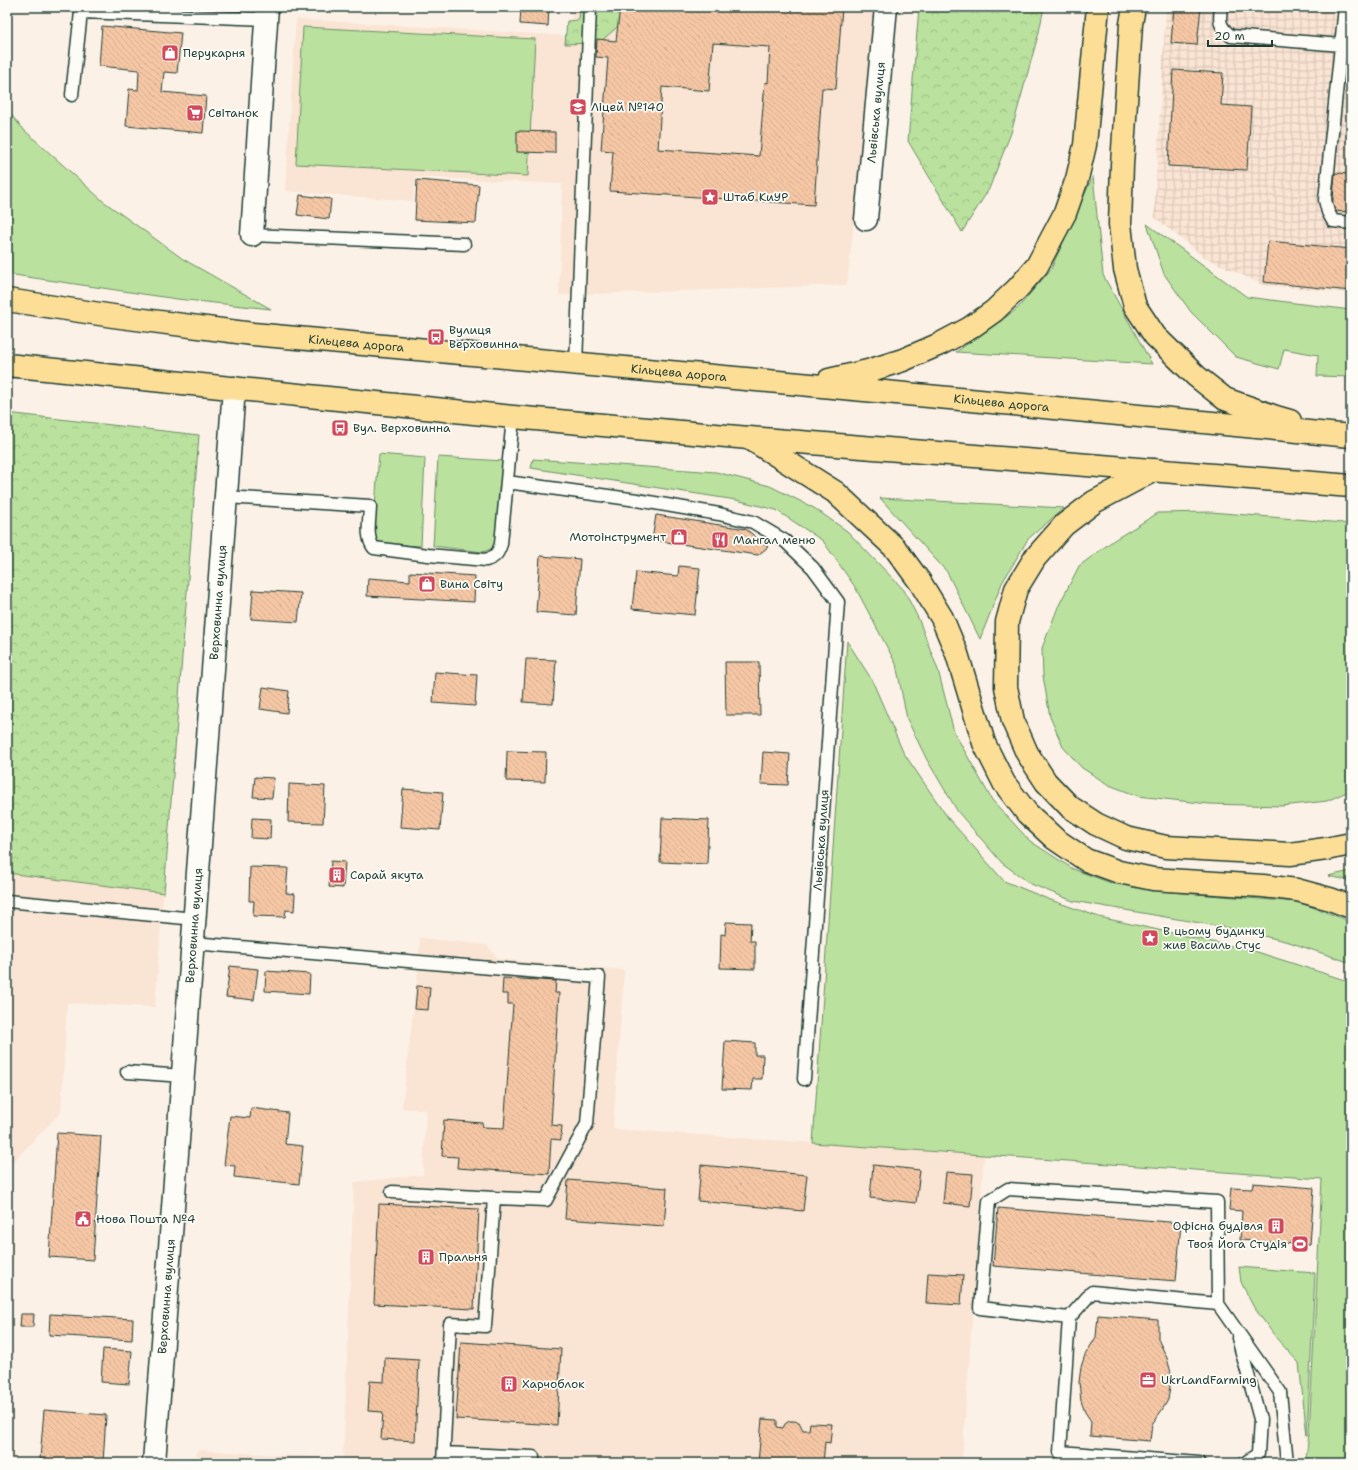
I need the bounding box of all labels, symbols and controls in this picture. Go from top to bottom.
scale bar [1208,22,1272,48]
text: 20 m [1214,28,1245,44]
shop icon: Перукарня [160,43,180,63]
place label: Перукарня [183,45,245,61]
street label: Львівська вулиця [863,61,889,164]
school or university icon: Ліцей №140 [568,97,588,117]
place label: Ліцей №140 [591,99,664,115]
supermarket icon: Світанок [185,103,205,123]
place label: Світанок [208,105,259,121]
place icon: Штаб КиУР [700,187,720,207]
place label: Штаб КиУР [723,189,788,205]
place label: Вулиця Верховинна [449,322,519,352]
bus stop icon: Вулиця Верховинна [426,327,446,347]
street label: Кільцева дорога [308,331,405,356]
street label: Кільцева дорога [630,361,728,385]
street label: Кільцева дорога [953,390,1051,416]
bus stop icon: Вул. Верховинна [330,418,350,438]
place label: Вул. Верховинна [353,420,451,436]
shop icon: Мотоінструмент [669,527,689,547]
place label: Мотоінструмент [569,529,667,545]
restaurant icon: Мангал меню [710,530,730,550]
place label: Мангал меню [733,532,816,548]
street label: Верховинна вулиця [206,544,230,661]
shop icon: Вина Світу [417,574,437,594]
place label: Вина Світу [440,576,503,592]
street label: Львівська вулиця [809,789,833,891]
building icon: Сарай якута [327,865,347,885]
street label: Верховинна вулиця [182,867,206,984]
place label: Сарай якута [350,867,424,883]
place label: В цьому будинку жив Василь Стус [1163,923,1265,953]
place icon: В цьому будинку жив Василь Стус [1140,928,1160,948]
public building icon: Нова Пошта №4 [73,1209,93,1229]
place label: Нова Пошта №4 [96,1211,195,1227]
building icon: Офісна будівля [1266,1216,1286,1236]
place label: Офісна будівля [1173,1218,1263,1234]
sports icon: Твоя Йога Студiя [1290,1234,1310,1254]
place label: Твоя Йога Студiя [1187,1236,1287,1252]
street label: Верховинна вулиця [154,1238,179,1355]
building icon: Пральня [416,1247,436,1267]
place label: Пральня [439,1249,488,1265]
office icon: UkrLandFarming [1138,1370,1158,1390]
place label: UkrLandFarming [1161,1372,1257,1388]
building icon: Харчоблок [499,1374,519,1394]
place label: Харчоблок [522,1376,585,1392]

